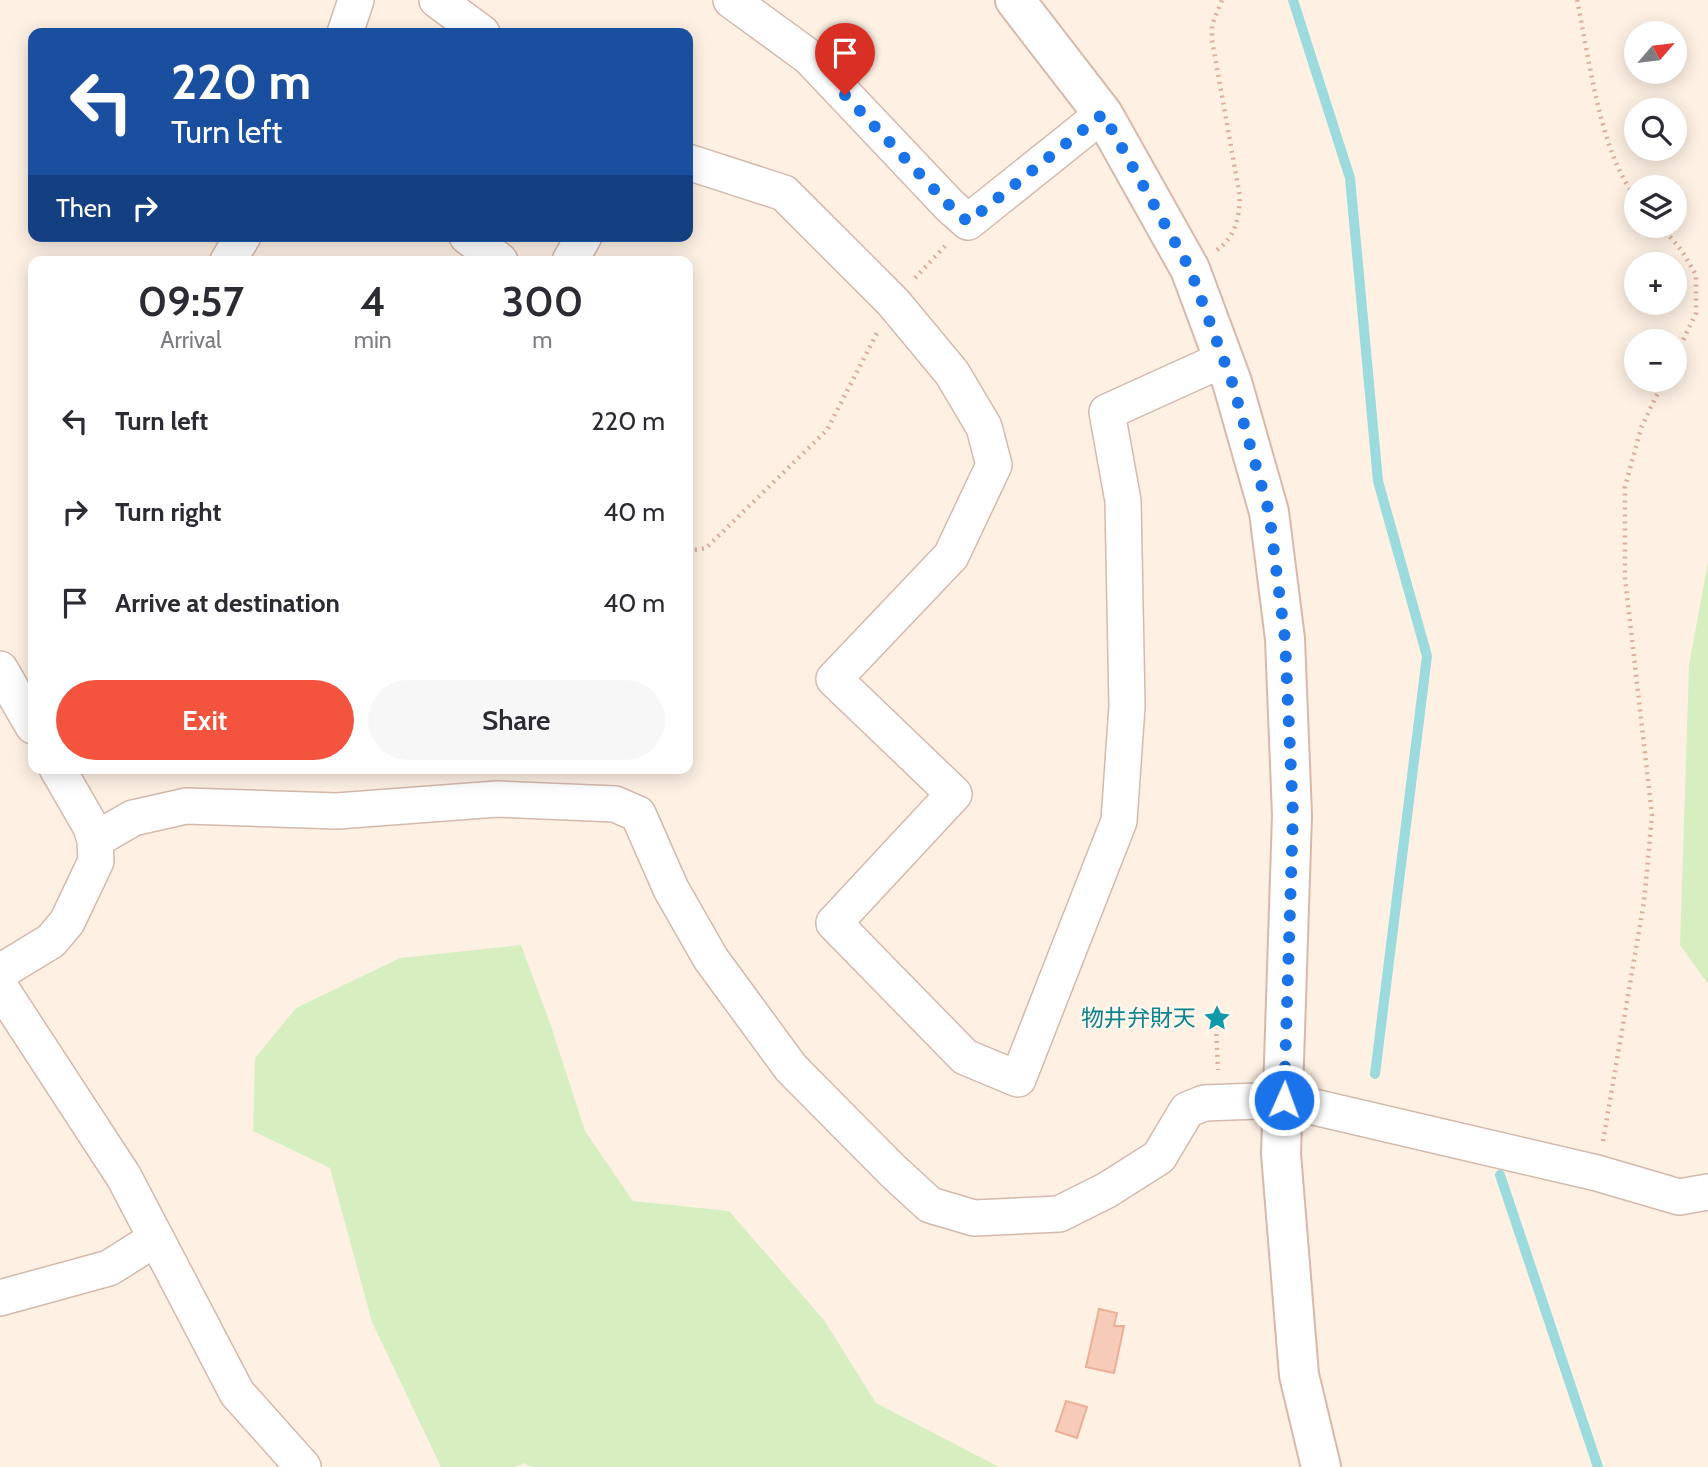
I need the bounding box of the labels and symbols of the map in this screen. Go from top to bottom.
north arrow [1624,21,1687,84]
pin [815,23,875,95]
place icon: 物井弁財天 [1202,1003,1232,1033]
place label: 物井弁財天 [1081,1004,1196,1032]
position arrow [1247,1063,1321,1137]

